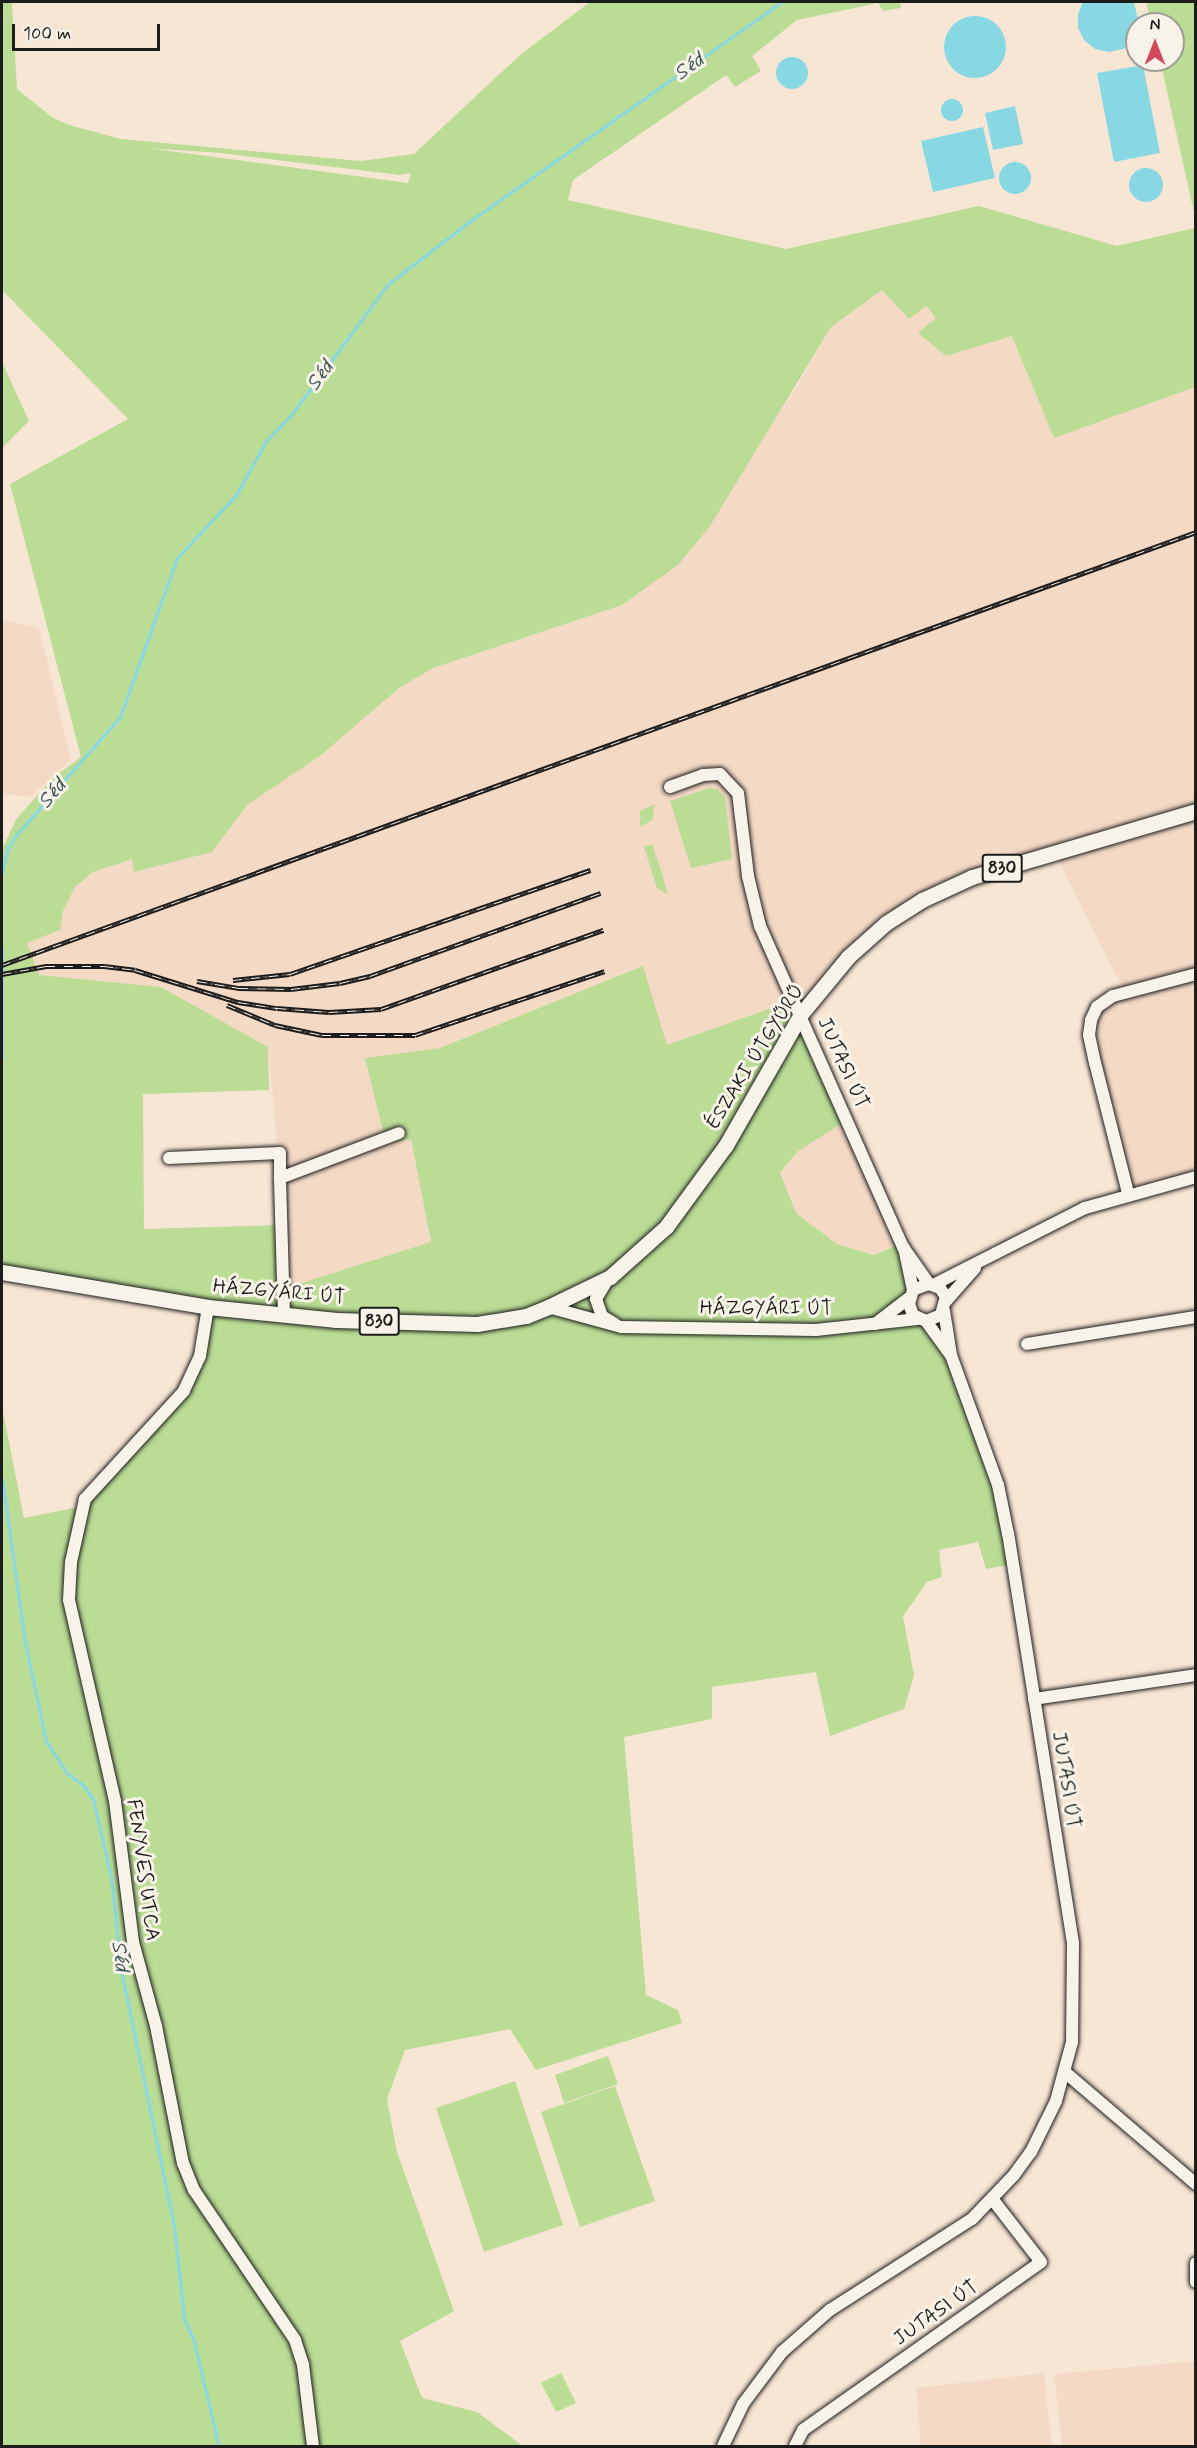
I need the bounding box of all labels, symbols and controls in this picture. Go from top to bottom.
scale bar [15,12,164,50]
north arrow [1125,12,1185,72]
text: N [1150,15,1160,36]
text: 100 m [23,22,71,46]
water label: Séd [669,48,709,86]
water label: Séd [301,356,339,396]
water label: Séd [32,774,72,814]
road number: 830 [981,853,1023,883]
street label: ÉSZAKI ÚTGYŰRŰ [701,980,809,1134]
street label: JUTASI ÚT [812,1013,874,1113]
street label: HÁZGYÁRI ÚT [212,1274,346,1310]
street label: HÁZGYÁRI ÚT [700,1296,832,1320]
road number: 830 [358,1306,400,1336]
street label: JUTASI ÚT [1047,1730,1085,1830]
street label: FENYVES UTCA [121,1800,165,1940]
water label: Séd [106,1939,134,1973]
street label: JUTASI ÚT [889,2275,983,2351]

